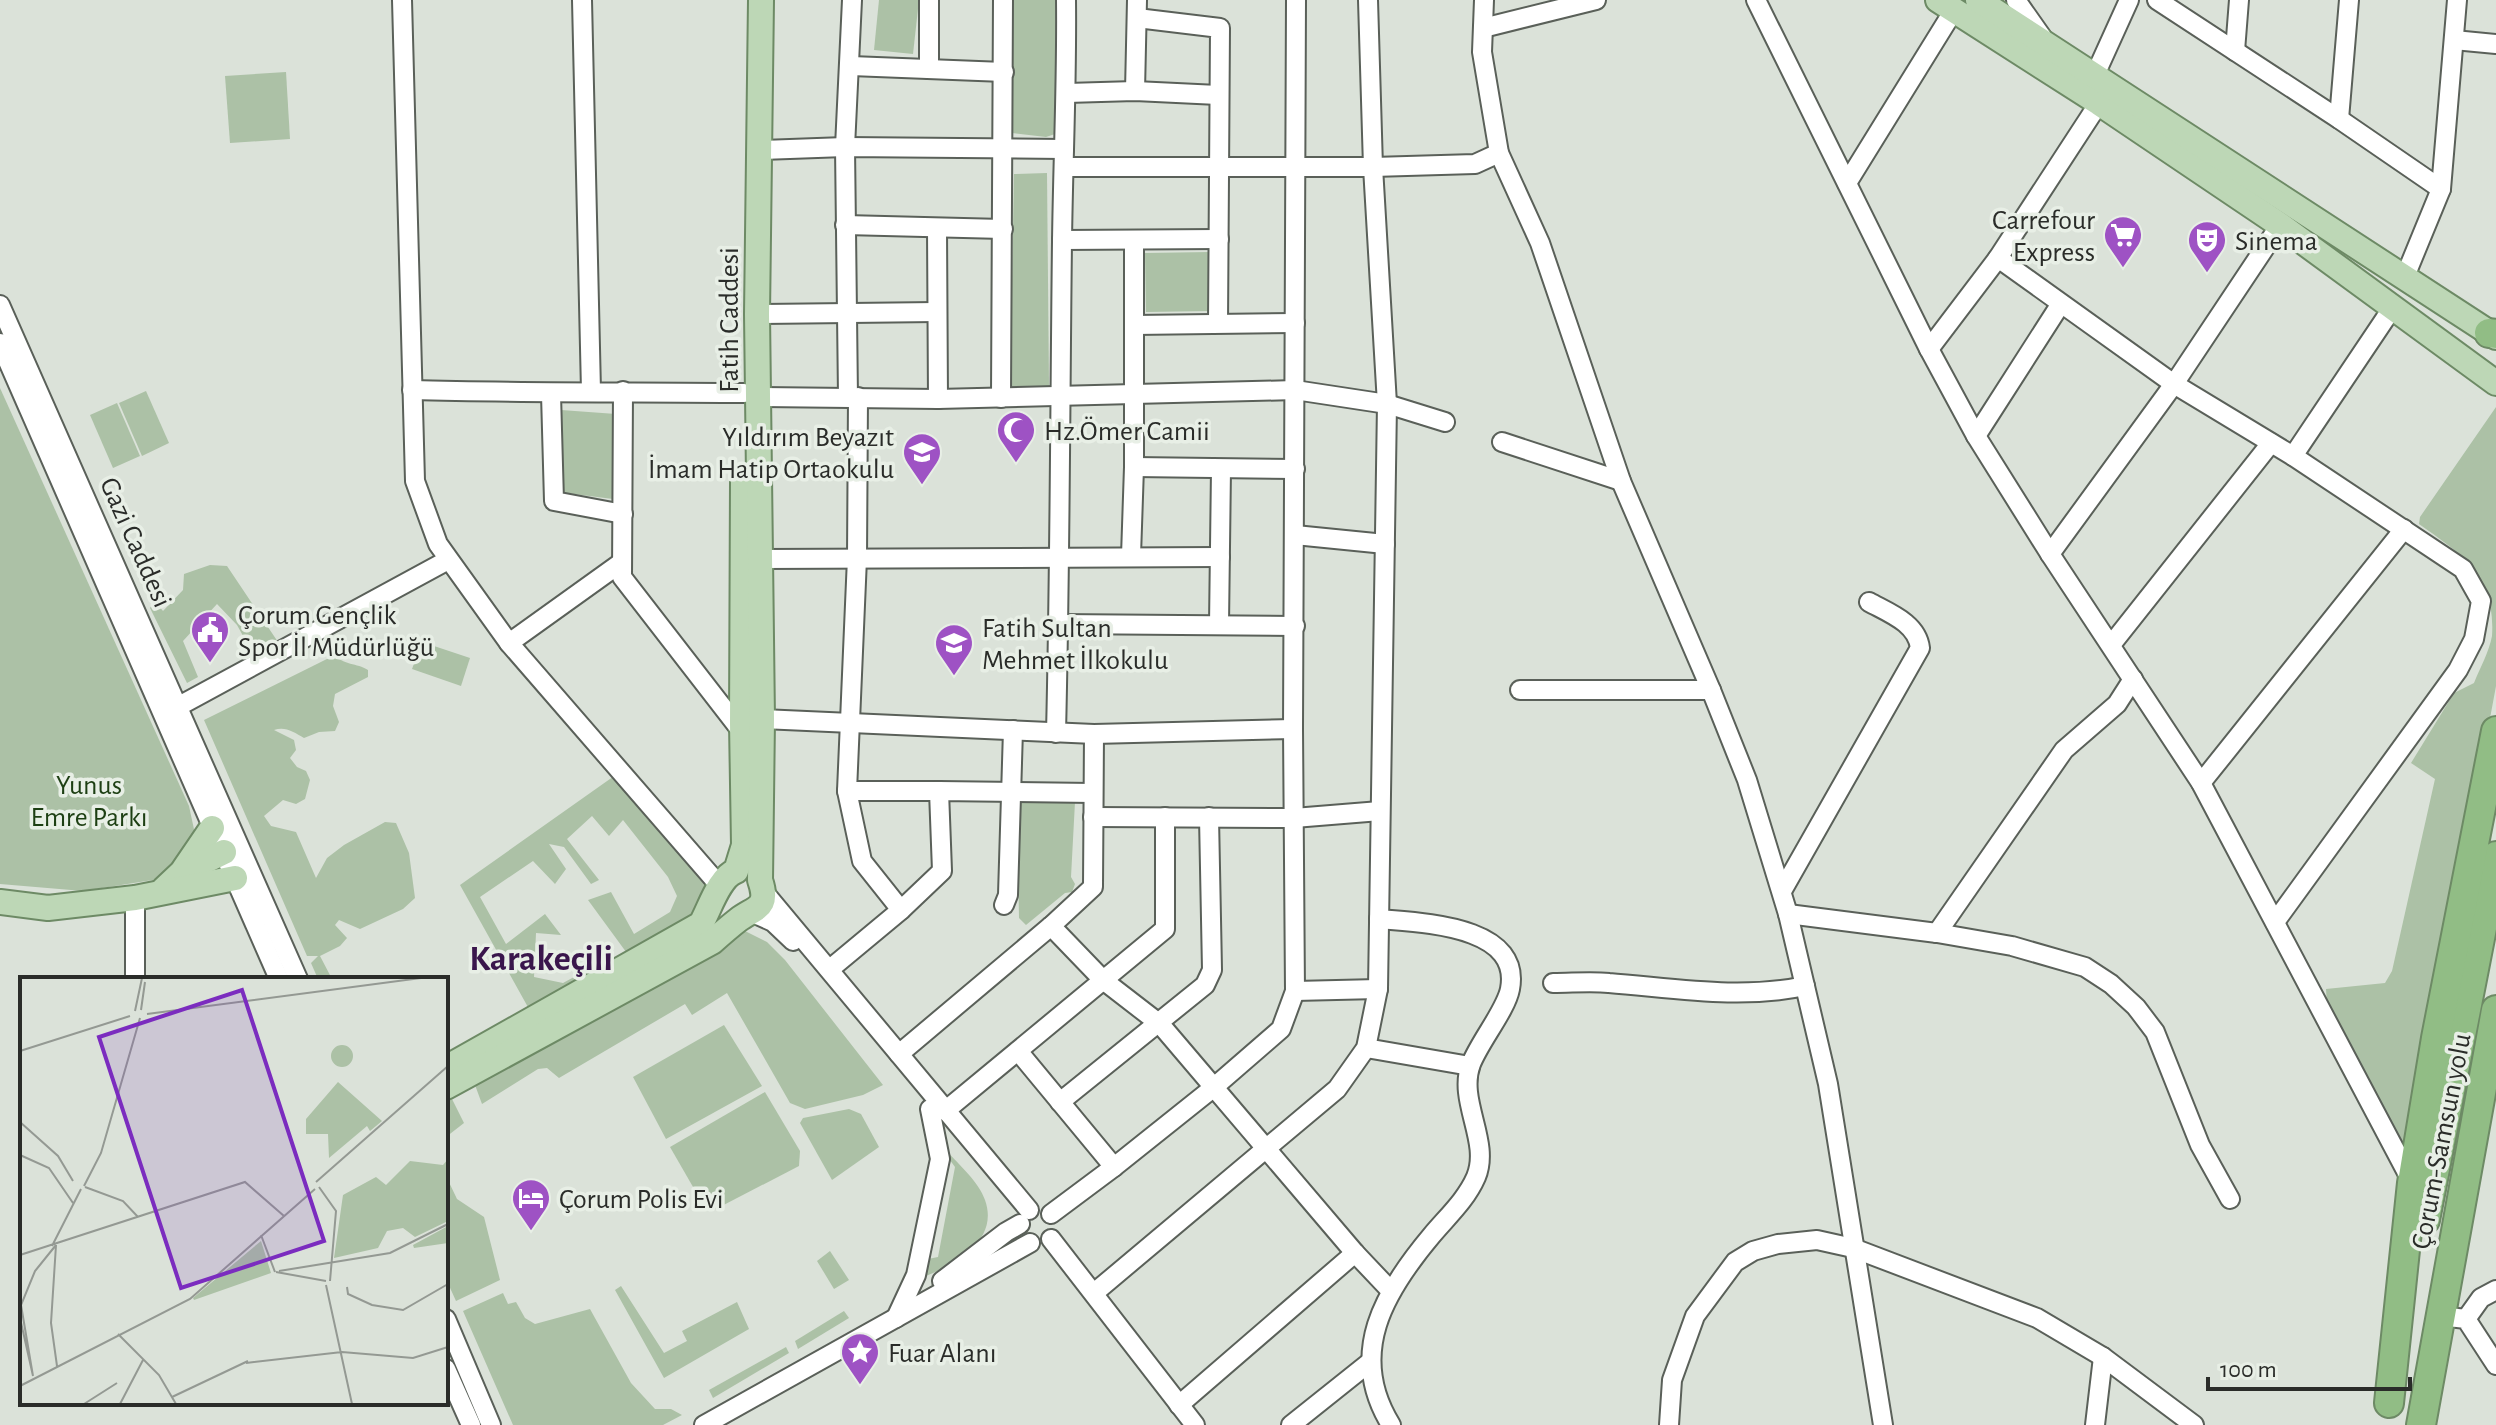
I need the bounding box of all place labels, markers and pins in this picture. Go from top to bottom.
place label: Carrefour Express [1992,207,2095,267]
supermarket icon: Carrefour Express [2102,214,2144,269]
theatre icon: Sinema [2186,219,2228,274]
place label: Sinema [2235,228,2318,256]
mosque icon: Hz.Ömer Camii [995,409,1037,464]
place label: Hz.Ömer Camii [1044,416,1210,446]
place label: Yıldırım Beyazıt İmam Hatip Ortaokulu [648,424,894,484]
school or university icon: Yıldırım Beyazıt İmam Hatip Ortaokulu [901,431,943,486]
place label: Çorum Gençlik Spor İl Müdürlüğü [238,602,434,662]
public building icon: Çorum Gençlik Spor İl Müdürlüğü [189,609,231,664]
place label: Fatih Sultan Mehmet İlkokulu [982,615,1168,675]
school or university icon: Fatih Sultan Mehmet İlkokulu [933,622,975,677]
hotel icon: Çorum Polis Evi [510,1177,552,1232]
place label: Çorum Polis Evi [559,1186,724,1214]
place icon: Fuar Alanı [839,1331,881,1386]
place label: Fuar Alanı [888,1340,996,1368]

